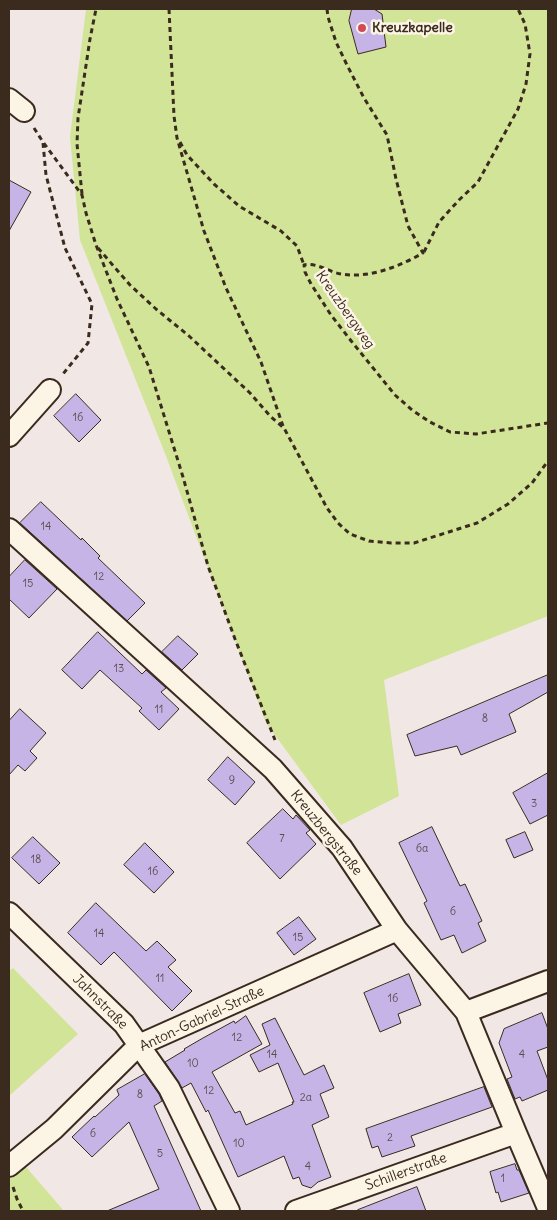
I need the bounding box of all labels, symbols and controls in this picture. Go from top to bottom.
place label: Kreuzkapelle [372,20,453,36]
marker: Kreuzkapelle [356,22,368,34]
street label: Kreuzbergweg [312,268,378,352]
house number: 16 [73,411,83,425]
house number: 14 [41,520,51,534]
house number: 12 [94,570,104,584]
house number: 15 [23,577,33,591]
house number: 13 [114,662,124,676]
house number: 11 [155,703,163,717]
house number: 8 [482,712,488,726]
house number: 9 [229,774,235,788]
street label: Kreuzbergstraße [286,787,366,879]
house number: 3 [531,797,537,811]
house number: 7 [279,832,285,846]
house number: 6a [416,842,428,856]
house number: 18 [31,853,41,867]
house number: 16 [148,865,158,879]
house number: 6 [450,905,456,919]
house number: 14 [94,927,104,941]
house number: 15 [293,931,303,945]
street label: Jahnstraße [69,971,131,1033]
house number: 11 [156,972,164,986]
street label: Anton-Gabriel-Straße [137,983,267,1055]
house number: 16 [388,992,398,1006]
house number: 12 [232,1031,242,1045]
house number: 14 [267,1048,277,1062]
house number: 4 [519,1048,525,1062]
house number: 10 [187,1057,199,1071]
house number: 12 [204,1084,214,1098]
house number: 8 [137,1088,143,1102]
house number: 2a [300,1091,312,1105]
house number: 6 [90,1127,96,1141]
house number: 2 [387,1131,393,1145]
house number: 10 [233,1137,245,1151]
house number: 5 [157,1147,163,1161]
street label: Schillerstraße [363,1149,449,1195]
house number: 4 [305,1160,311,1174]
house number: 1 [501,1172,505,1186]

